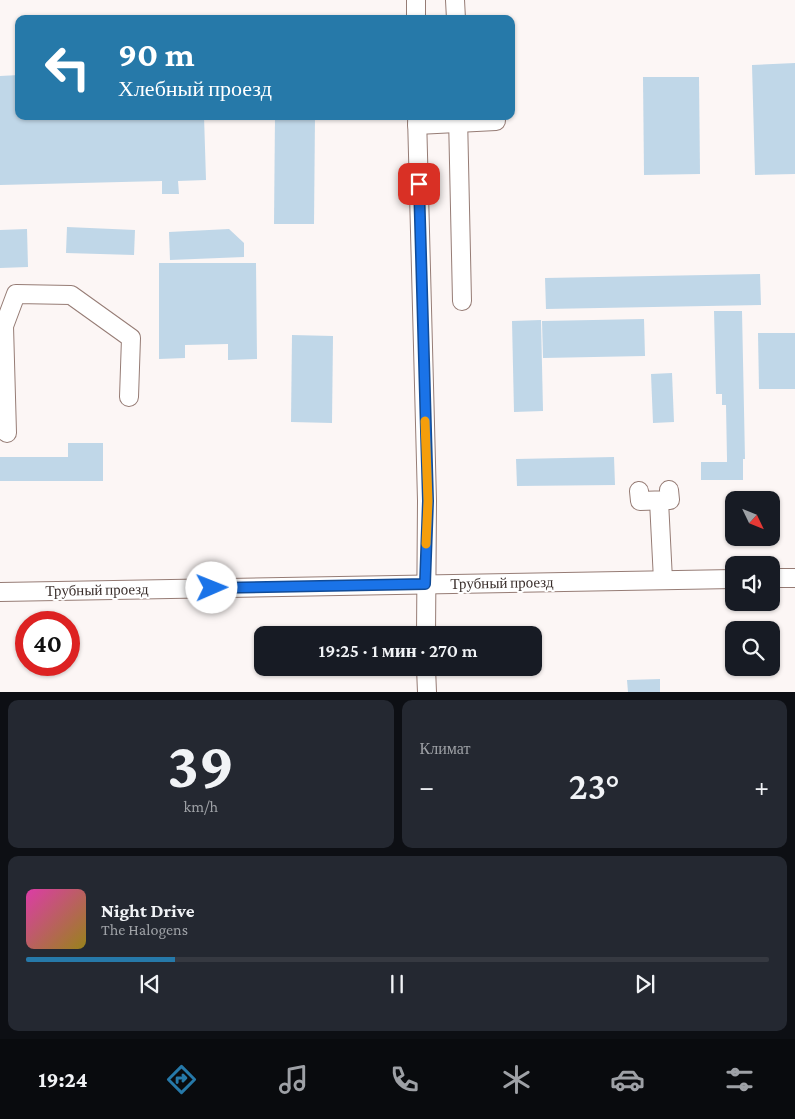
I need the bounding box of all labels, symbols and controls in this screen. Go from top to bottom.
icon: left [35,35,100,100]
text: 90 m [118,35,195,74]
text: Хлебный проезд [118,76,272,101]
pin [398,163,440,205]
icon: arrive [405,170,433,198]
north arrow [725,491,780,546]
map controls [725,491,780,676]
button: sound [725,556,780,611]
position arrow [185,561,237,613]
street label: Трубный проезд [450,574,554,592]
street label: Трубный проезд [45,581,149,599]
speed limit sign: 40 [15,611,80,676]
button: search [725,621,780,676]
text: 19:25 · 1 мин · 270 m [319,640,478,661]
text: 39 [167,729,234,801]
text: Климат [420,740,470,757]
text: 23° [569,765,620,807]
text: − [420,771,434,802]
text: + [754,771,769,802]
text: km/h [184,798,218,815]
text: Night Drive [101,900,194,921]
text: The Halogens [101,921,188,938]
icon: previous [136,970,164,998]
icon: pause [383,970,411,998]
icon: next [631,970,659,998]
icon: directions [164,1062,199,1097]
icon: music [276,1062,311,1097]
icon: phone [387,1062,422,1097]
icon: climate [499,1062,534,1097]
icon: car [610,1062,645,1097]
icon: filters [722,1062,757,1097]
text: 19:24 [38,1067,88,1092]

